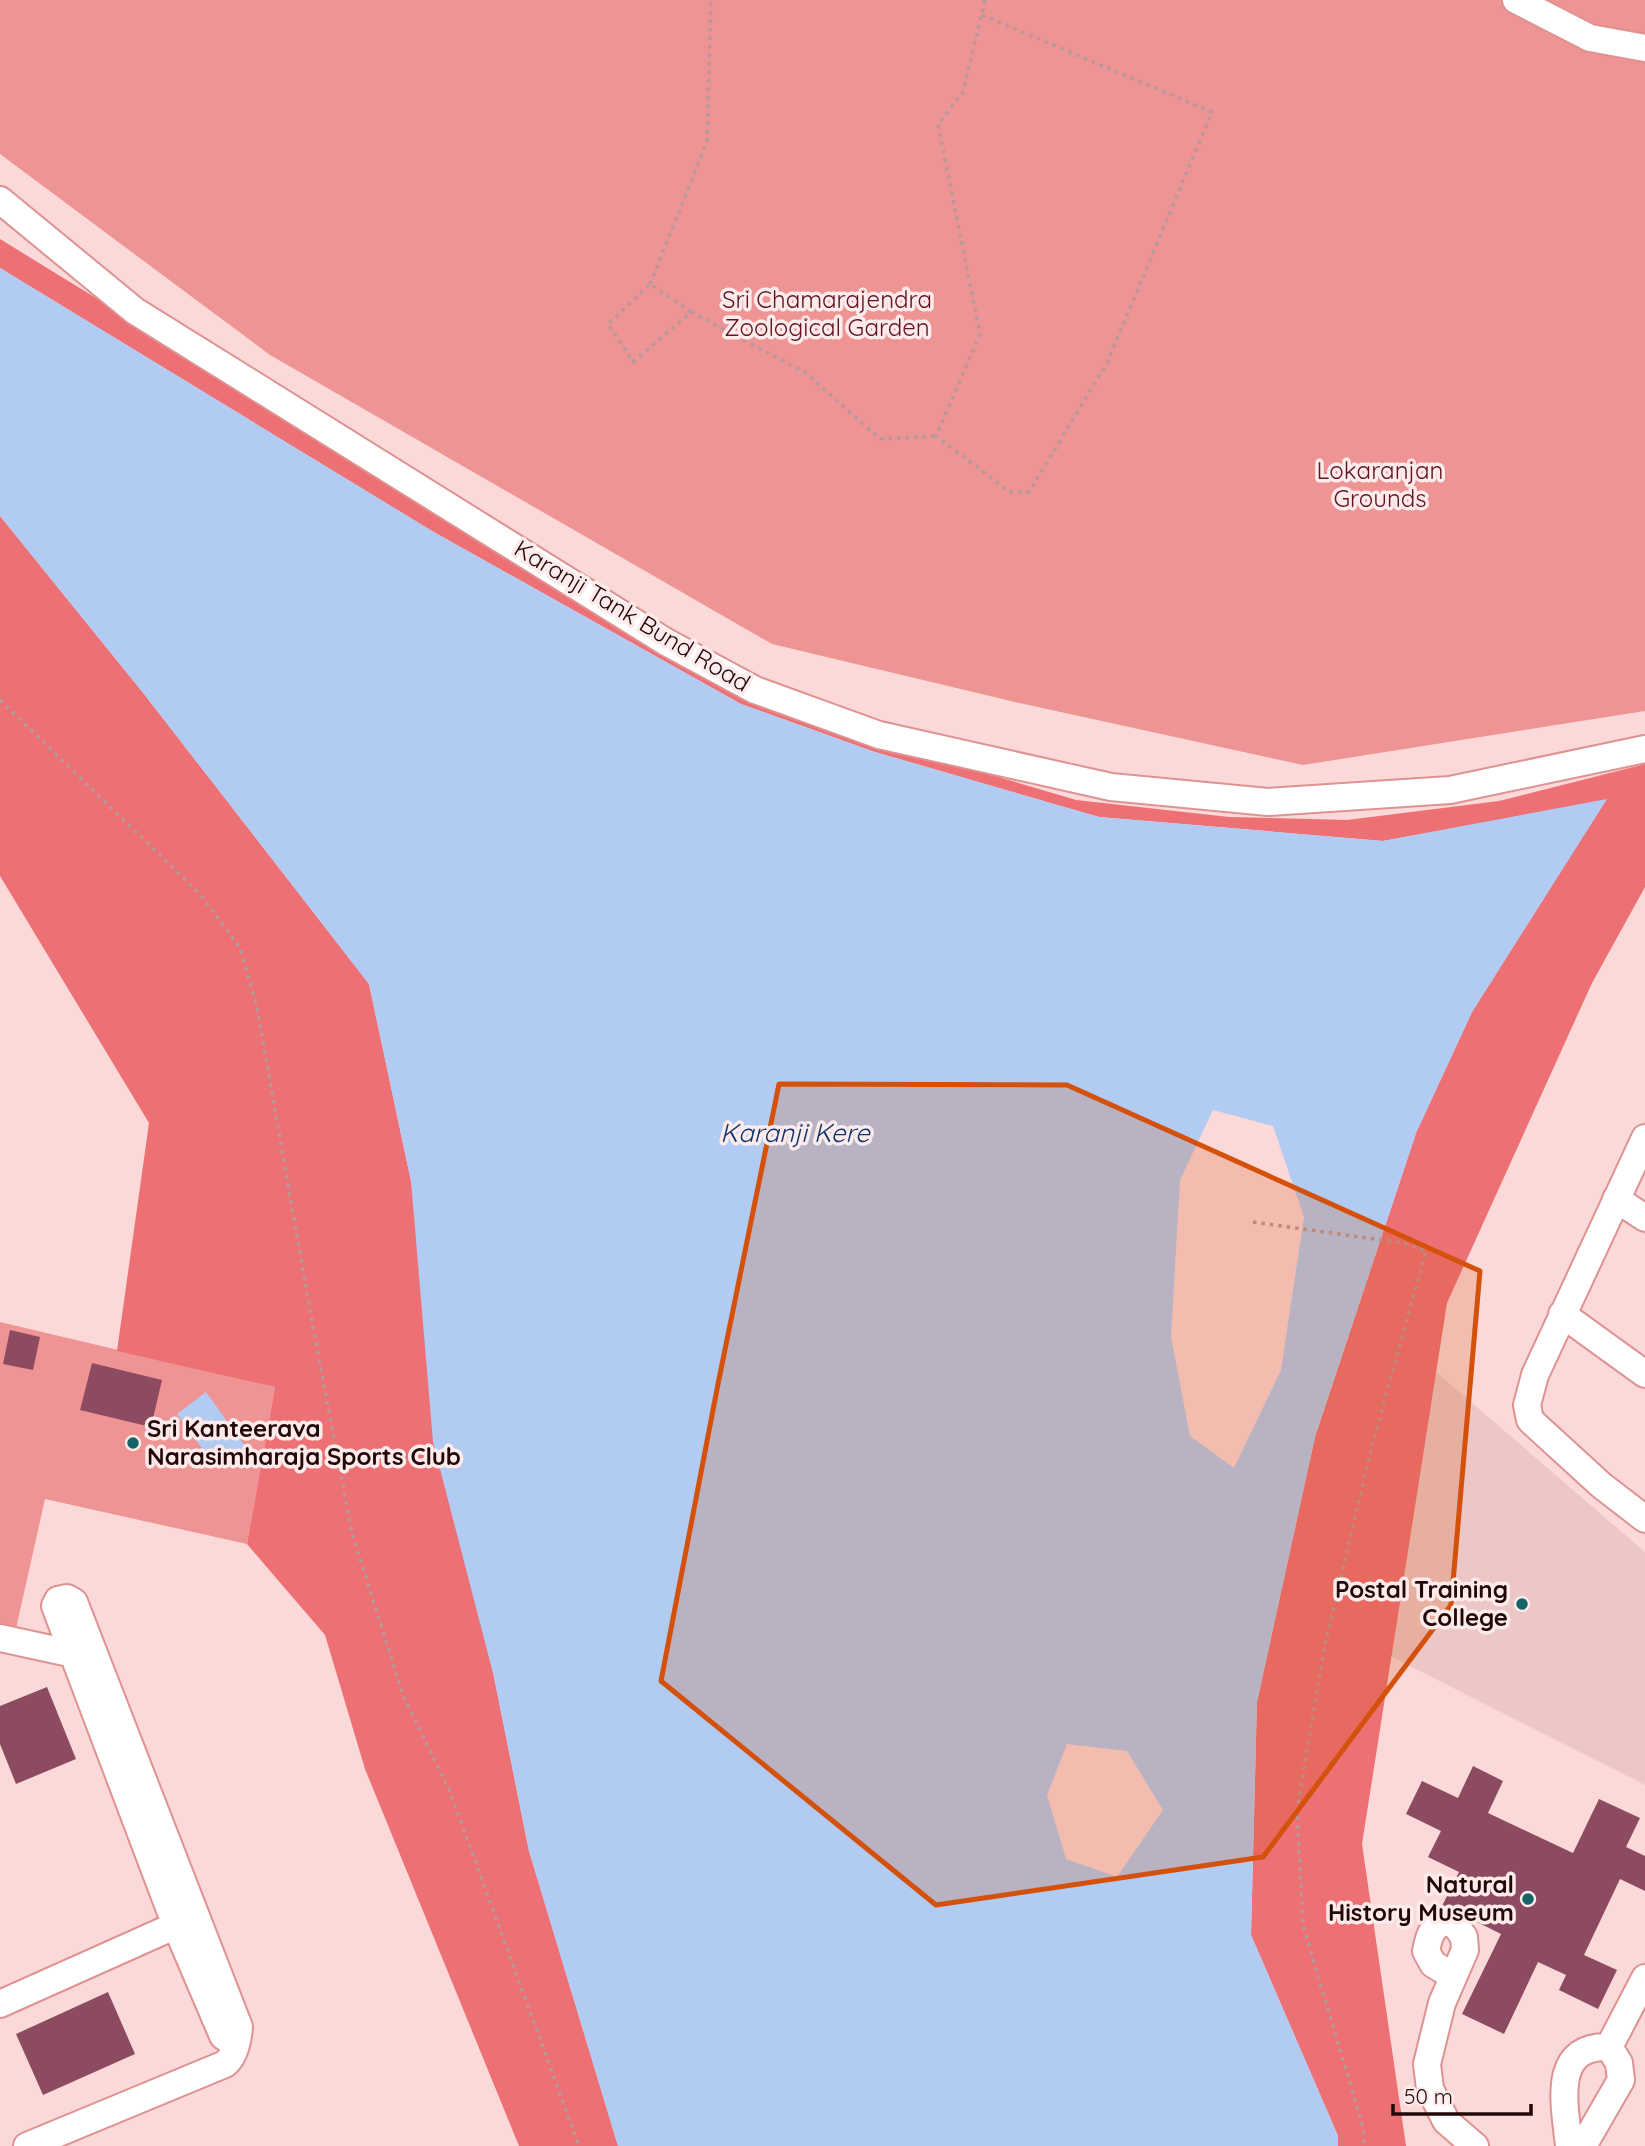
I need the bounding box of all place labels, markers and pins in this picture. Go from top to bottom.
place label: Sri Kanteerava Narasimharaja Sports Club [147,1413,461,1471]
marker: Sri Kanteerava Narasimharaja Sports Club [125,1435,141,1451]
place label: Postal Training College [1335,1574,1508,1632]
marker: Postal Training College [1514,1596,1530,1612]
place label: Natural History Museum [1328,1869,1514,1927]
marker: Natural History Museum [1520,1891,1536,1907]

